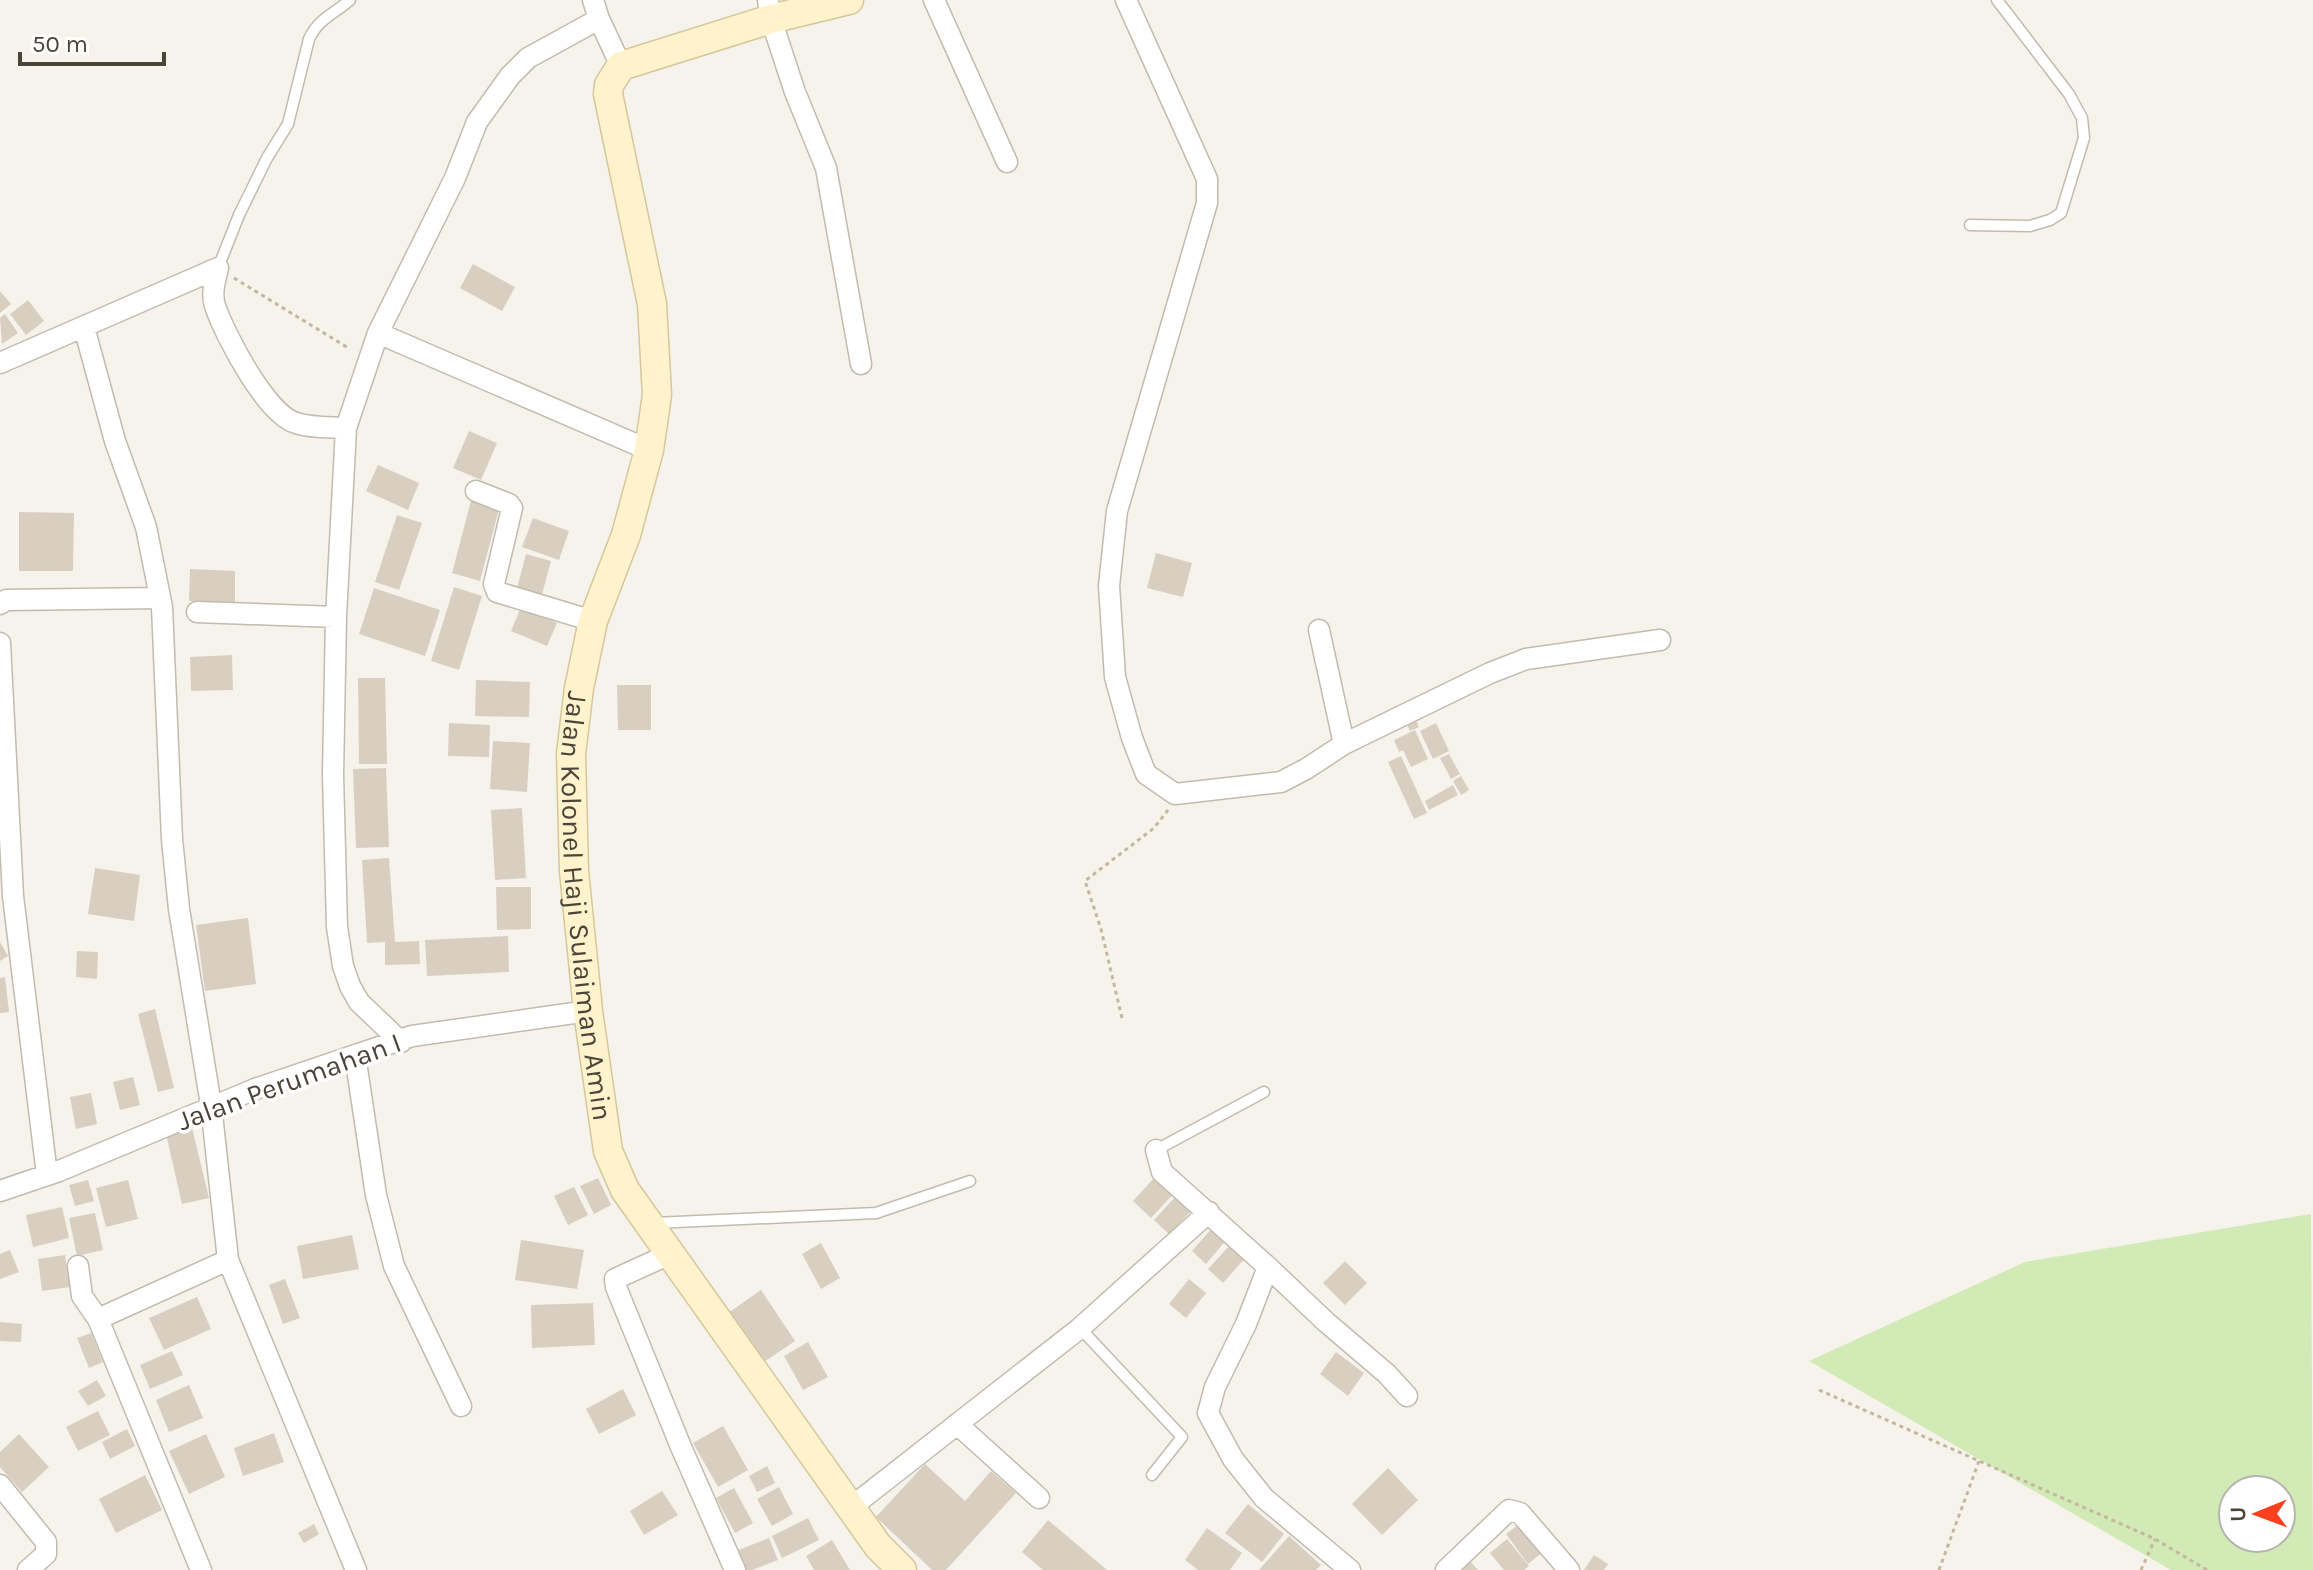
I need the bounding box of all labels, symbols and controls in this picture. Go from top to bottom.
scale bar [20,16,164,66]
text: 50 m [32,30,88,58]
street label: Jalan Kolonel Haji Sulaiman Amin [554,690,619,1123]
street label: Jalan Perumahan I [173,1026,406,1137]
north arrow [2217,1474,2297,1554]
text: U [2225,1507,2251,1522]

